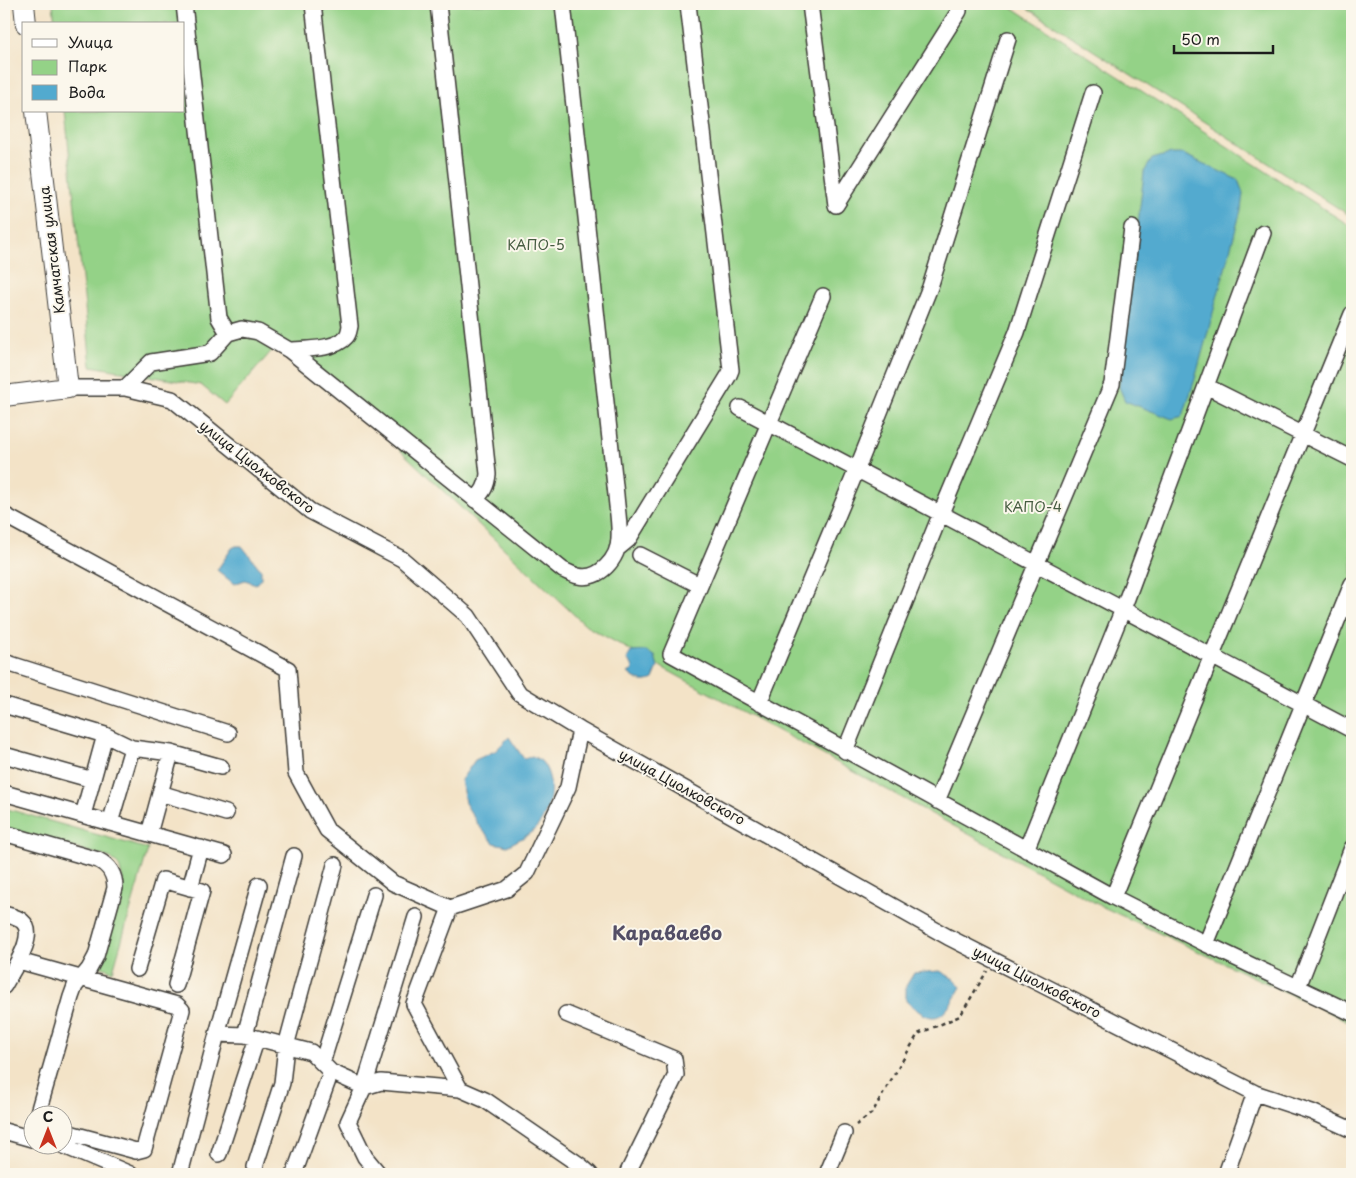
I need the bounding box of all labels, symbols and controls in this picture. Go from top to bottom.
legend [22,22,185,112]
scale bar [1174,22,1272,54]
text: 50 m [1181,27,1220,50]
text: Улица [68,30,113,53]
text: Парк [68,54,107,77]
text: Вода [68,80,106,103]
street label: Камчатская улица [33,185,70,315]
park label: КАПО-5 [507,234,565,255]
street label: улица Циолковского [195,415,319,518]
park label: КАПО-4 [1004,496,1062,517]
street label: улица Циолковского [615,743,749,830]
district label: Караваево [612,918,722,946]
street label: улица Циолковского [970,940,1105,1023]
north arrow [22,1106,72,1156]
text: С [43,1106,53,1127]

